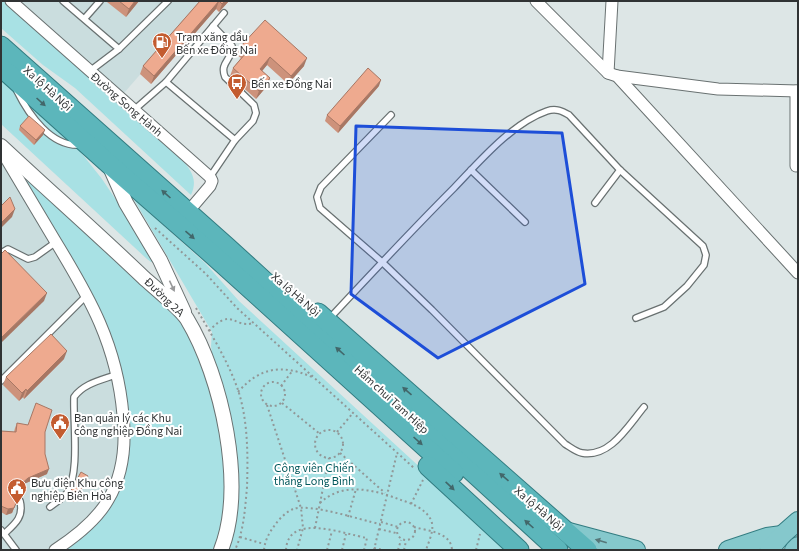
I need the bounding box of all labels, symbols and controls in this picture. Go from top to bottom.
place label: Trạm xăng dầu Bến xe Đồng Nai [176,30,257,56]
fuel station icon: Trạm xăng dầu Bến xe Đồng Nai [151,31,173,59]
street label: Xa lộ Hà Nội [21,63,75,113]
street label: Đường Song Hành [88,69,165,139]
bus stop icon: Bến xe Đồng Nai [226,72,248,100]
place label: Bến xe Đồng Nai [251,77,332,90]
one-way arrow [35,98,46,107]
one-way arrow [161,189,171,198]
one-way arrow [185,230,195,240]
street label: Xa lộ Hà Nội [269,269,323,319]
street label: Đường 2A [142,274,188,319]
one-way arrow [169,280,175,291]
one-way arrow [336,347,345,356]
street label: Hầm chui Tam Hiệp [352,362,432,436]
one-way arrow [402,387,412,396]
place label: Ban quản lý các Khu công nghiệp Đồng Nai [74,411,182,437]
public building icon: Ban quản lý các Khu công nghiệp Đồng Nai [49,412,71,440]
one-way arrow [413,436,424,445]
park label: Công viên Chiến thắng Long Bình [274,461,354,487]
one-way arrow [499,473,510,482]
place label: Bưu điện Khu công nghiệp Biên Hòa [31,476,123,502]
public building icon: Bưu điện Khu công nghiệp Biên Hòa [6,477,28,505]
one-way arrow [445,482,455,491]
street label: Xa lộ Hà Nội [512,483,566,533]
one-way arrow [524,519,534,528]
one-way arrow [595,538,607,544]

